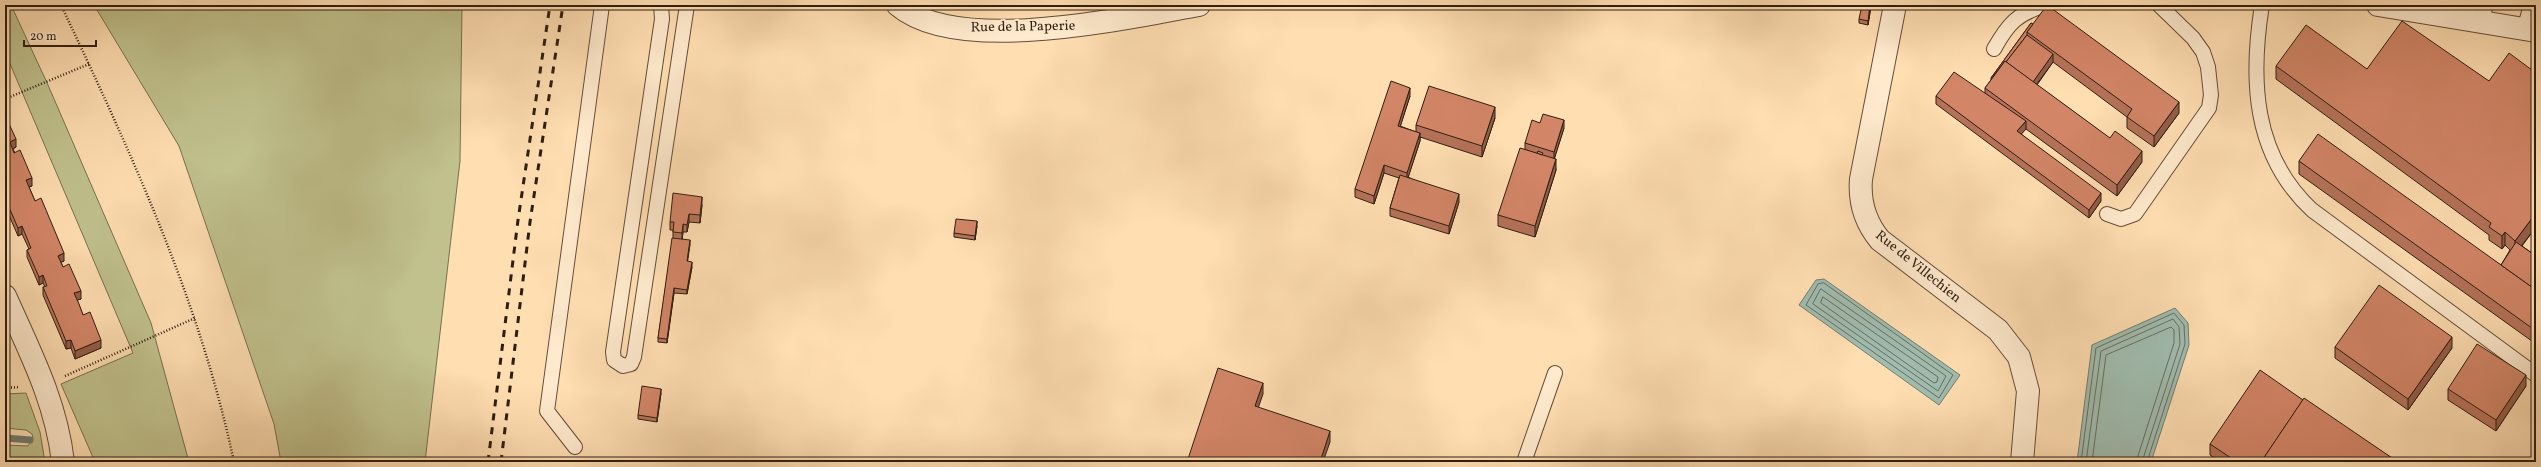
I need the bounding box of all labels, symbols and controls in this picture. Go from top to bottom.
street label: Rue de la Paperie [970,17,1076,37]
scale bar [24,22,96,48]
text: 20 m [30,29,57,45]
street label: Rue de Villechien [1871,226,1965,308]

